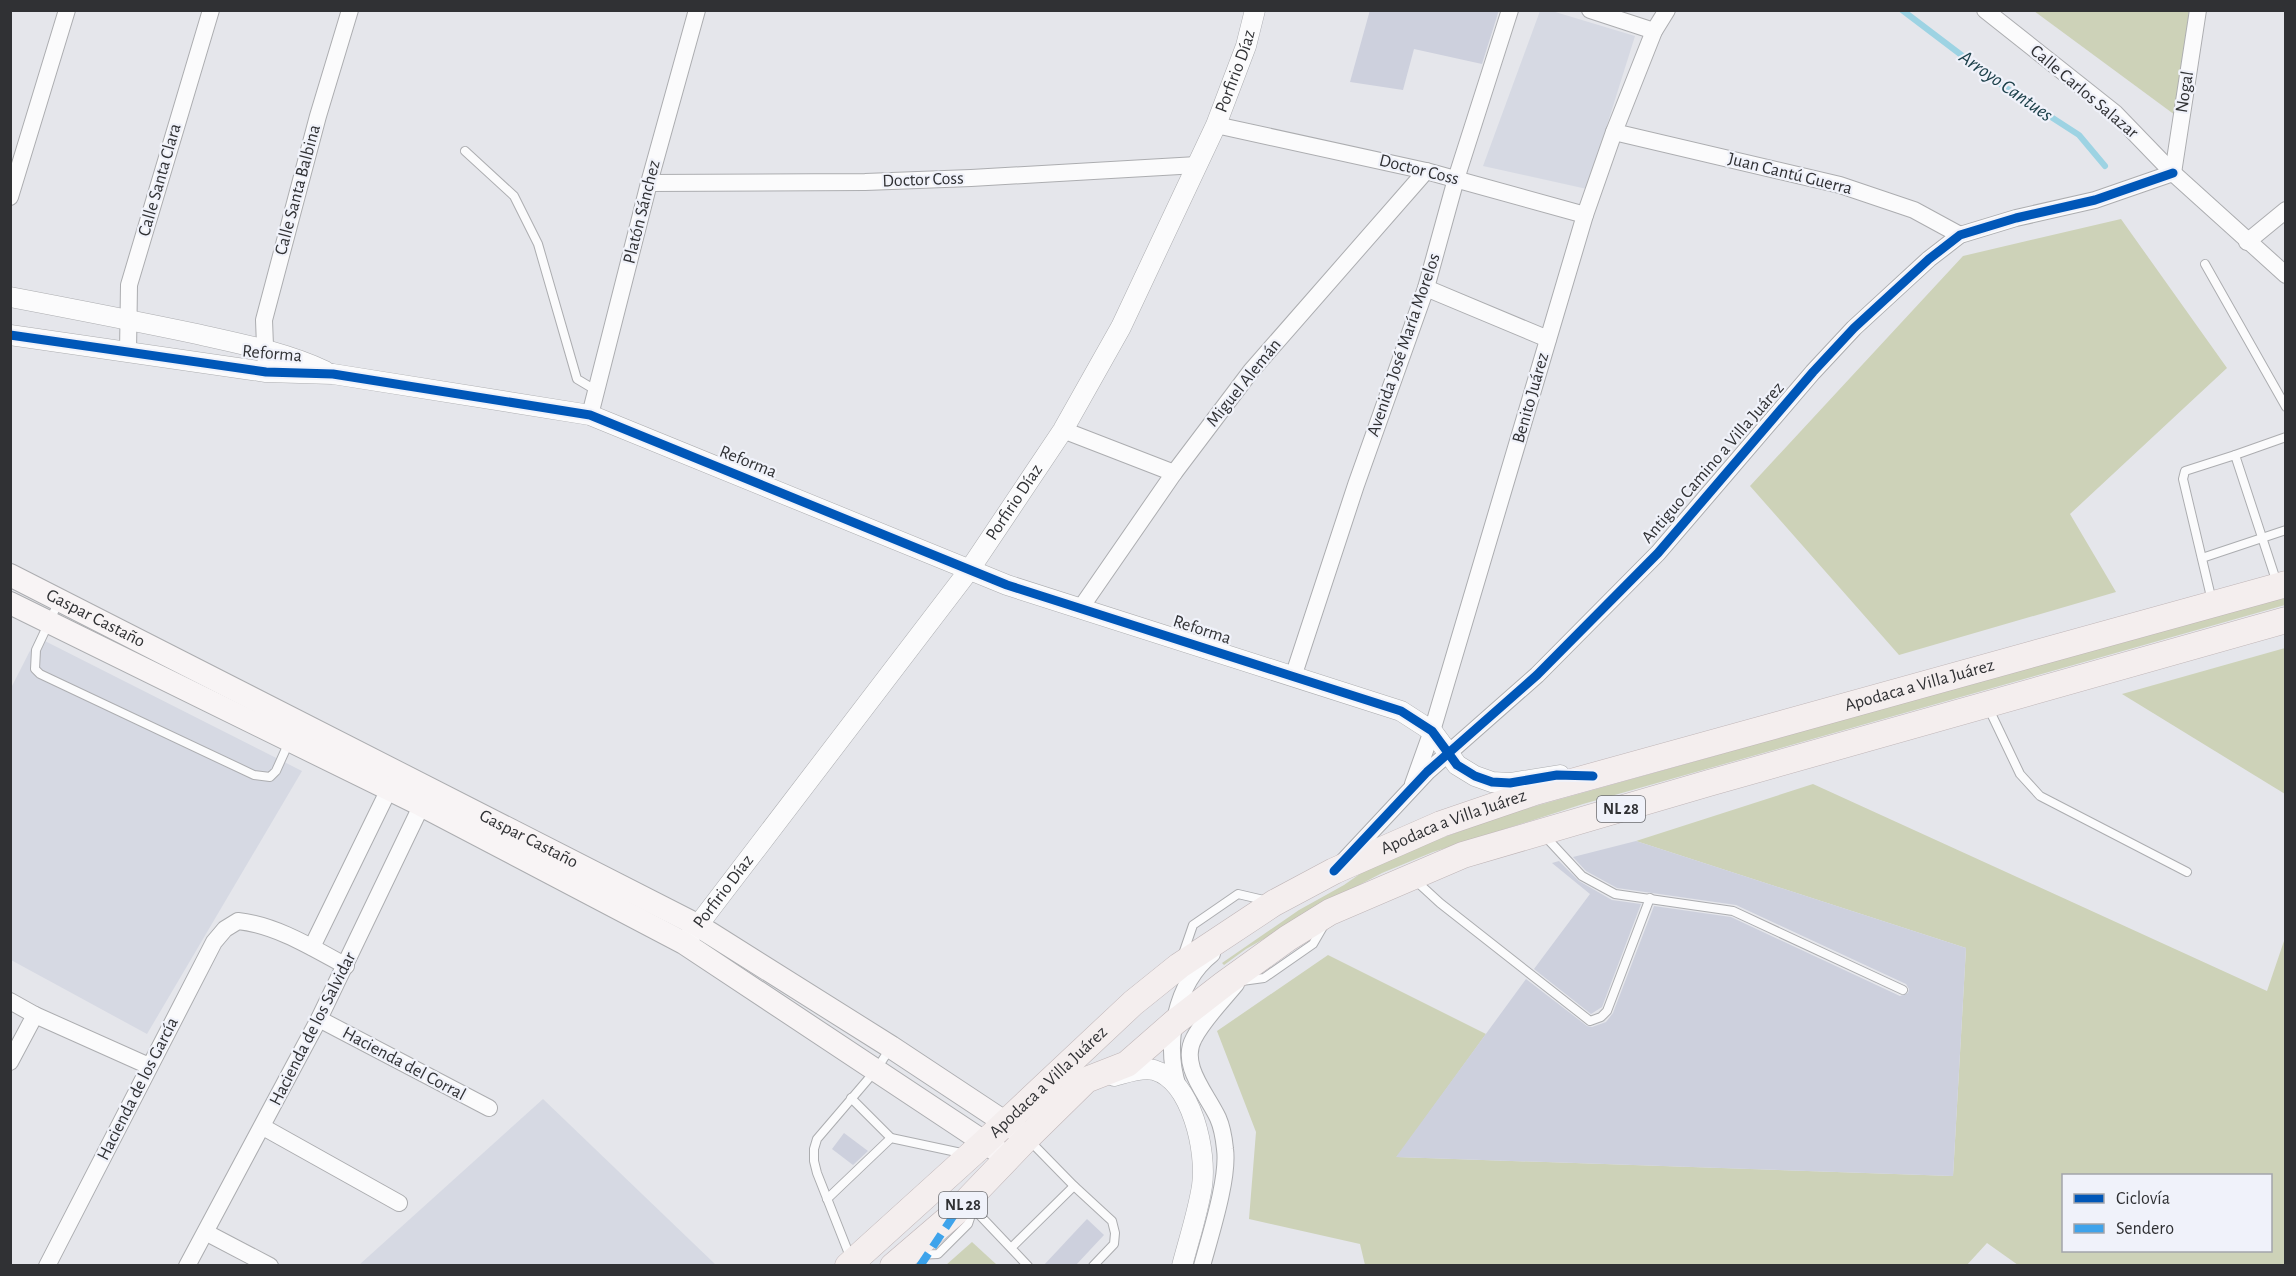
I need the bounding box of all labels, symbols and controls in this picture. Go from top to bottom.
street label: Porfirio Díaz [1213,28,1259,115]
street label: Calle Carlos Salazar [2027,42,2141,142]
water label: Arroyo Cantues [1955,46,2057,126]
street label: Nogal [2173,70,2197,114]
street label: Calle Santa Clara [135,122,185,238]
street label: Calle Santa Balbina [272,123,324,257]
street label: Juan Cantú Guerra [1726,150,1854,198]
street label: Doctor Coss [1377,151,1461,189]
street label: Platón Sánchez [620,158,664,266]
street label: Doctor Coss [882,170,964,190]
street label: Avenida José María Morelos [1364,251,1444,439]
street label: Miguel Alemán [1203,336,1285,430]
street label: Reforma [241,342,303,366]
street label: Benito Juárez [1510,351,1552,445]
street label: Antiguo Camino a Villa Juárez [1638,379,1788,547]
street label: Reforma [717,442,779,482]
street label: Porfirio Díaz [983,461,1046,544]
street label: Gaspar Castaño [43,586,148,651]
street label: Reforma [1171,612,1233,648]
street label: Apodaca a Villa Juárez [1843,656,1996,715]
street label: Apodaca a Villa Juárez [1378,787,1528,858]
road number: NL 28 [1597,796,1645,822]
street label: Gaspar Castaño [476,807,581,872]
street label: Porfirio Díaz [690,852,757,932]
street label: Hacienda de los Salvidar [267,949,360,1109]
street label: Hacienda de los García [94,1015,182,1163]
street label: Apodaca a Villa Juárez [986,1023,1111,1142]
street label: Hacienda del Corral [339,1024,469,1104]
legend [2062,1174,2272,1252]
text: Ciclovía [2116,1190,2170,1208]
road number: NL 28 [939,1192,987,1218]
text: Sendero [2116,1220,2174,1238]

